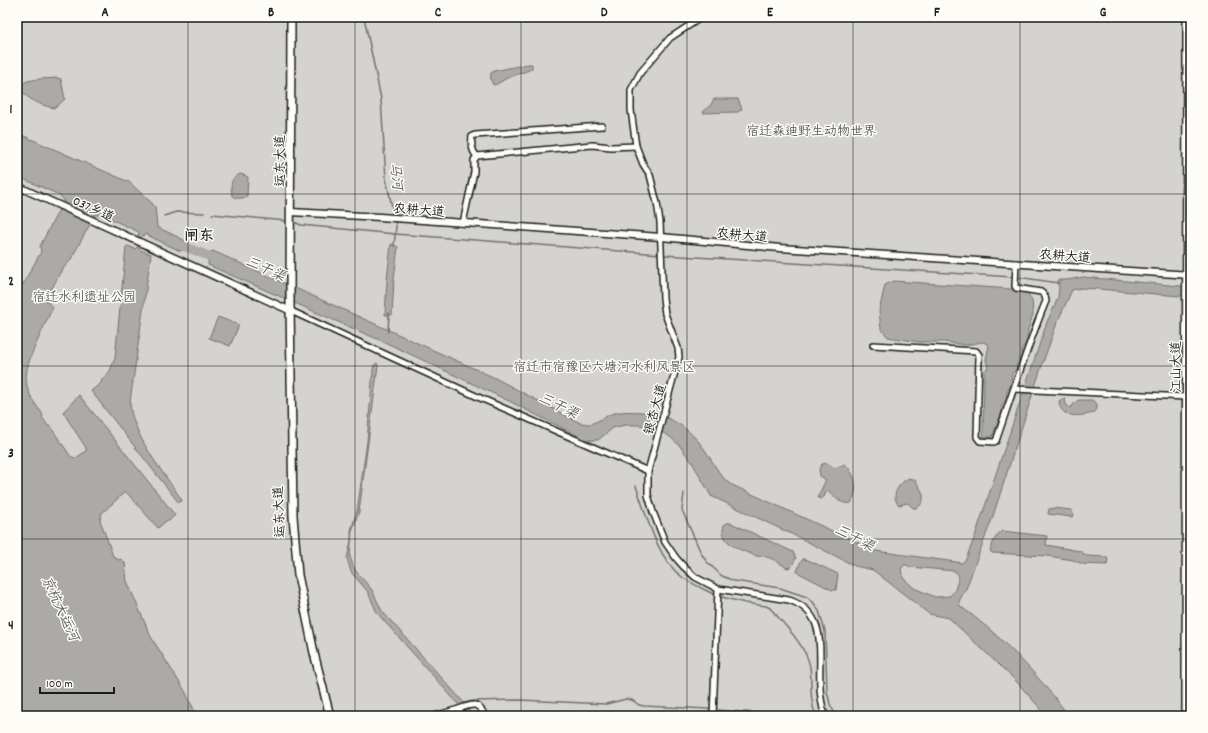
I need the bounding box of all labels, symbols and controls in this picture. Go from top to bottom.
text: A [101,4,109,23]
text: B [268,4,274,23]
text: C [435,4,442,23]
text: D [601,4,608,23]
text: E [767,4,774,23]
text: F [934,4,940,23]
text: G [1100,4,1107,23]
text: 1 [10,101,13,120]
park label: 宿迁森迪野生动物世界 [746,123,876,142]
street label: 运东大道 [272,135,291,187]
water label: 马河 [383,161,407,193]
street label: 037乡道 [69,192,117,228]
street label: 农耕大道 [392,200,445,223]
street label: 农耕大道 [715,225,769,248]
district label: 闸东 [184,226,214,248]
street label: 农耕大道 [1038,246,1091,269]
water label: 三干渠 [242,252,289,288]
text: 2 [8,273,14,292]
park label: 宿迁水利遗址公园 [32,289,136,308]
street label: 江山大道 [1168,341,1187,393]
park label: 宿迁市宿豫区六塘河水利风景区 [513,359,695,378]
street label: 银杏大道 [641,382,672,437]
water label: 三干渠 [535,389,582,425]
text: 3 [8,445,14,464]
street label: 运东大道 [270,486,291,538]
water label: 三干渠 [831,520,878,558]
water label: 京杭大运河 [35,573,84,647]
text: 4 [8,617,14,636]
scale bar [40,669,114,695]
text: 100 m [46,676,73,693]

